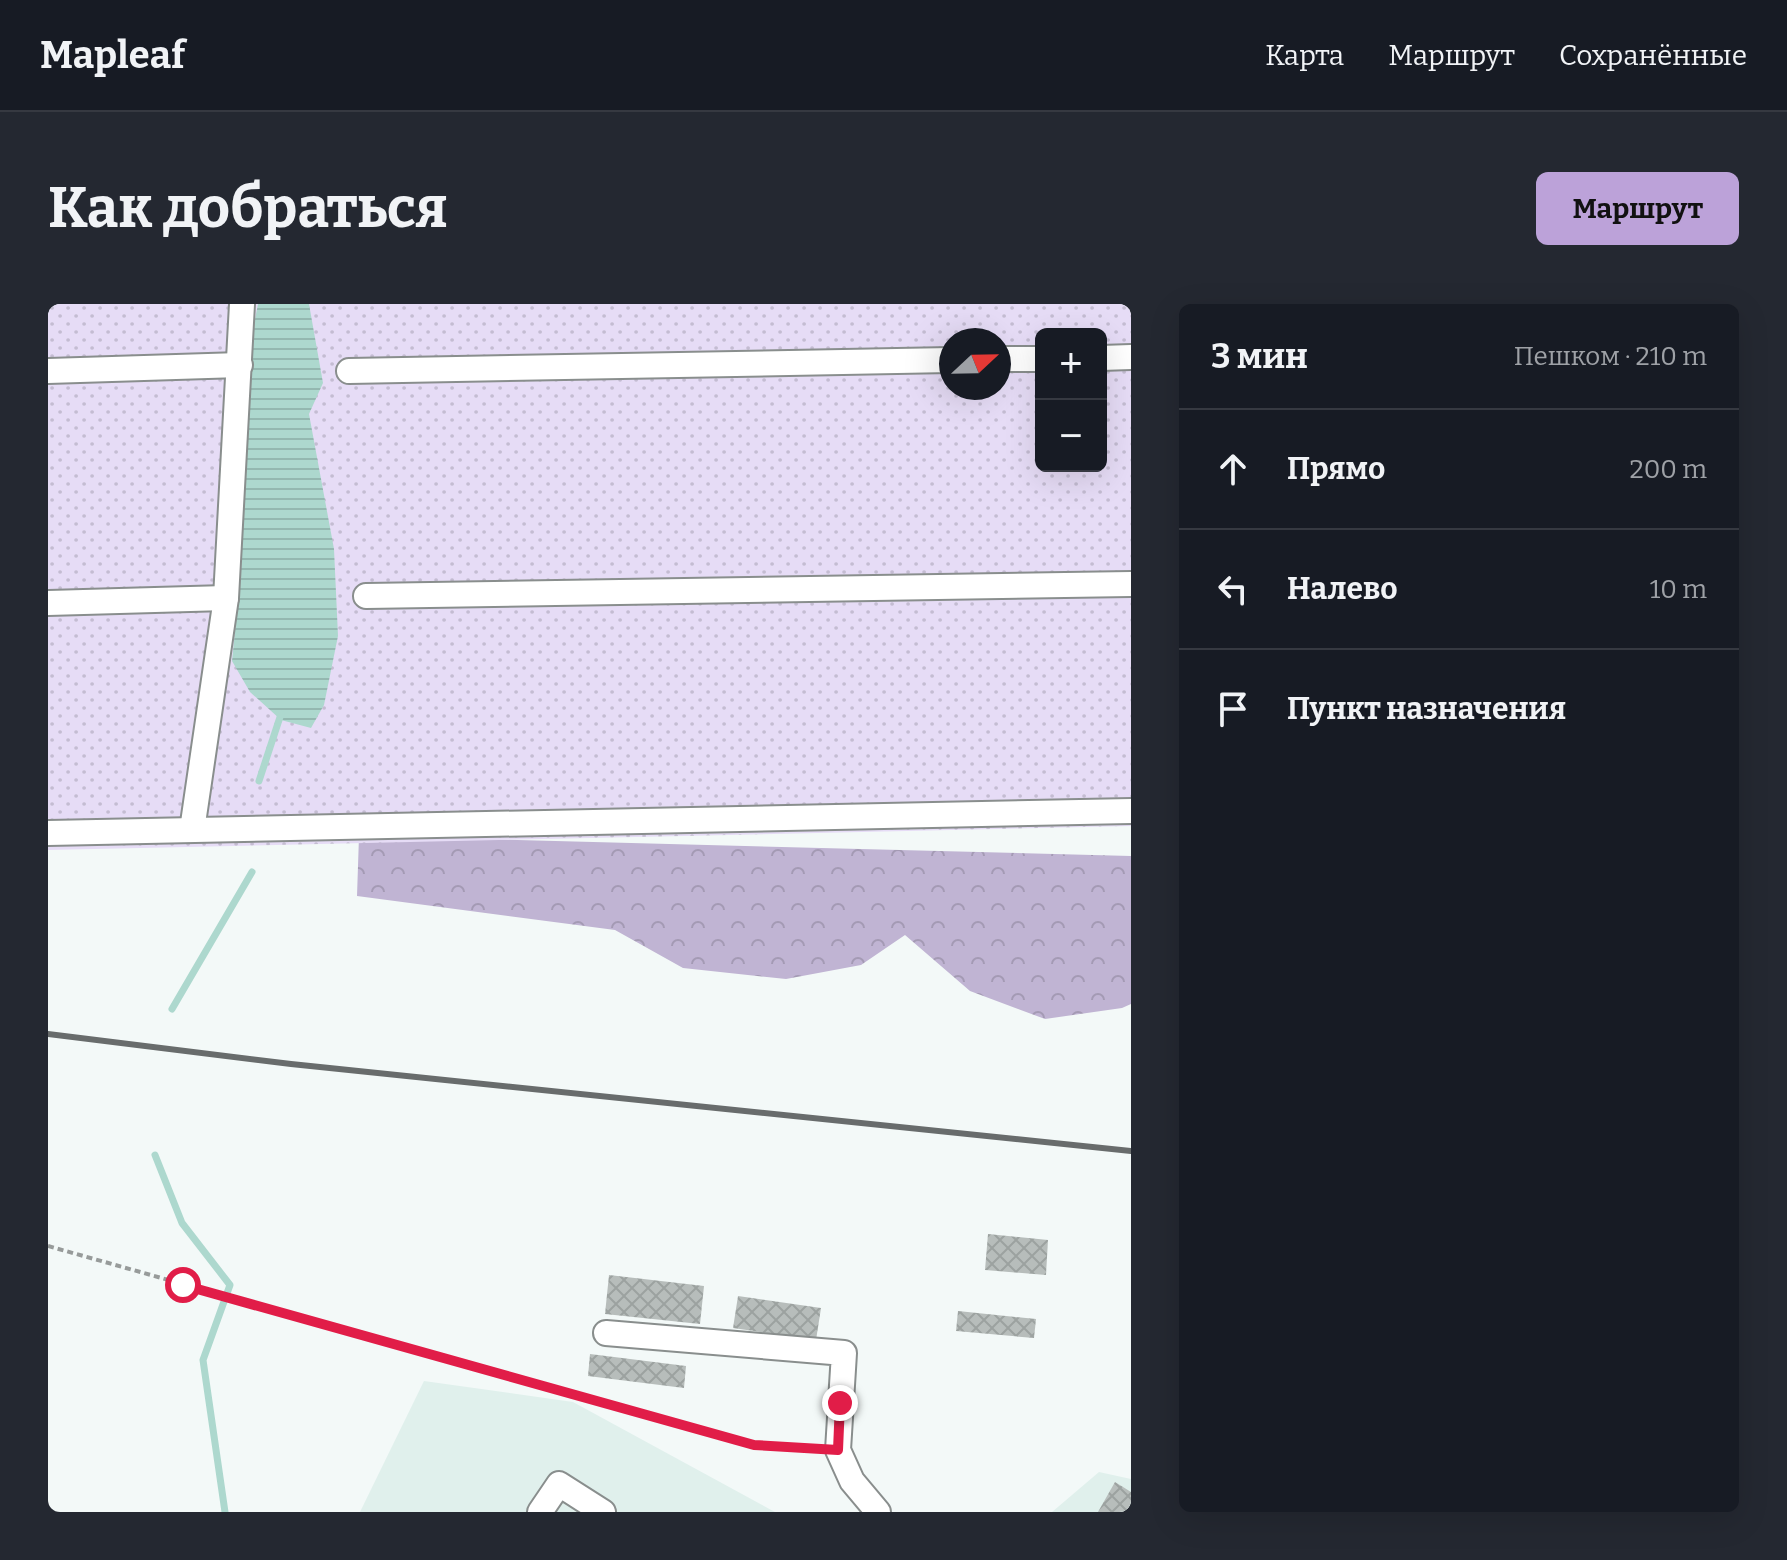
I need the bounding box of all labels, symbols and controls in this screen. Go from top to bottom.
text: Mapleaf [40,32,185,78]
text: Карта [1265,39,1344,72]
text: Маршрут [1388,39,1515,72]
text: Сохранённые [1559,39,1747,72]
button: Маршрут [1536,172,1739,245]
text: Как добраться [48,175,448,242]
north arrow [939,328,1011,400]
map controls [1035,328,1107,472]
button: + [1035,328,1107,400]
text: 3 мин [1211,336,1308,377]
text: Пешком · 210 m [1514,341,1707,372]
button: − [1035,400,1107,472]
icon: ahead [1211,447,1255,491]
text: Прямо [1287,451,1385,487]
text: 200 m [1630,454,1707,485]
icon: left [1211,567,1255,611]
text: Налево [1287,571,1398,607]
text: 10 m [1650,574,1707,605]
icon: arrive [1211,687,1255,731]
text: Пункт назначения [1287,691,1566,727]
route start [165,1267,201,1303]
route end [822,1385,858,1421]

